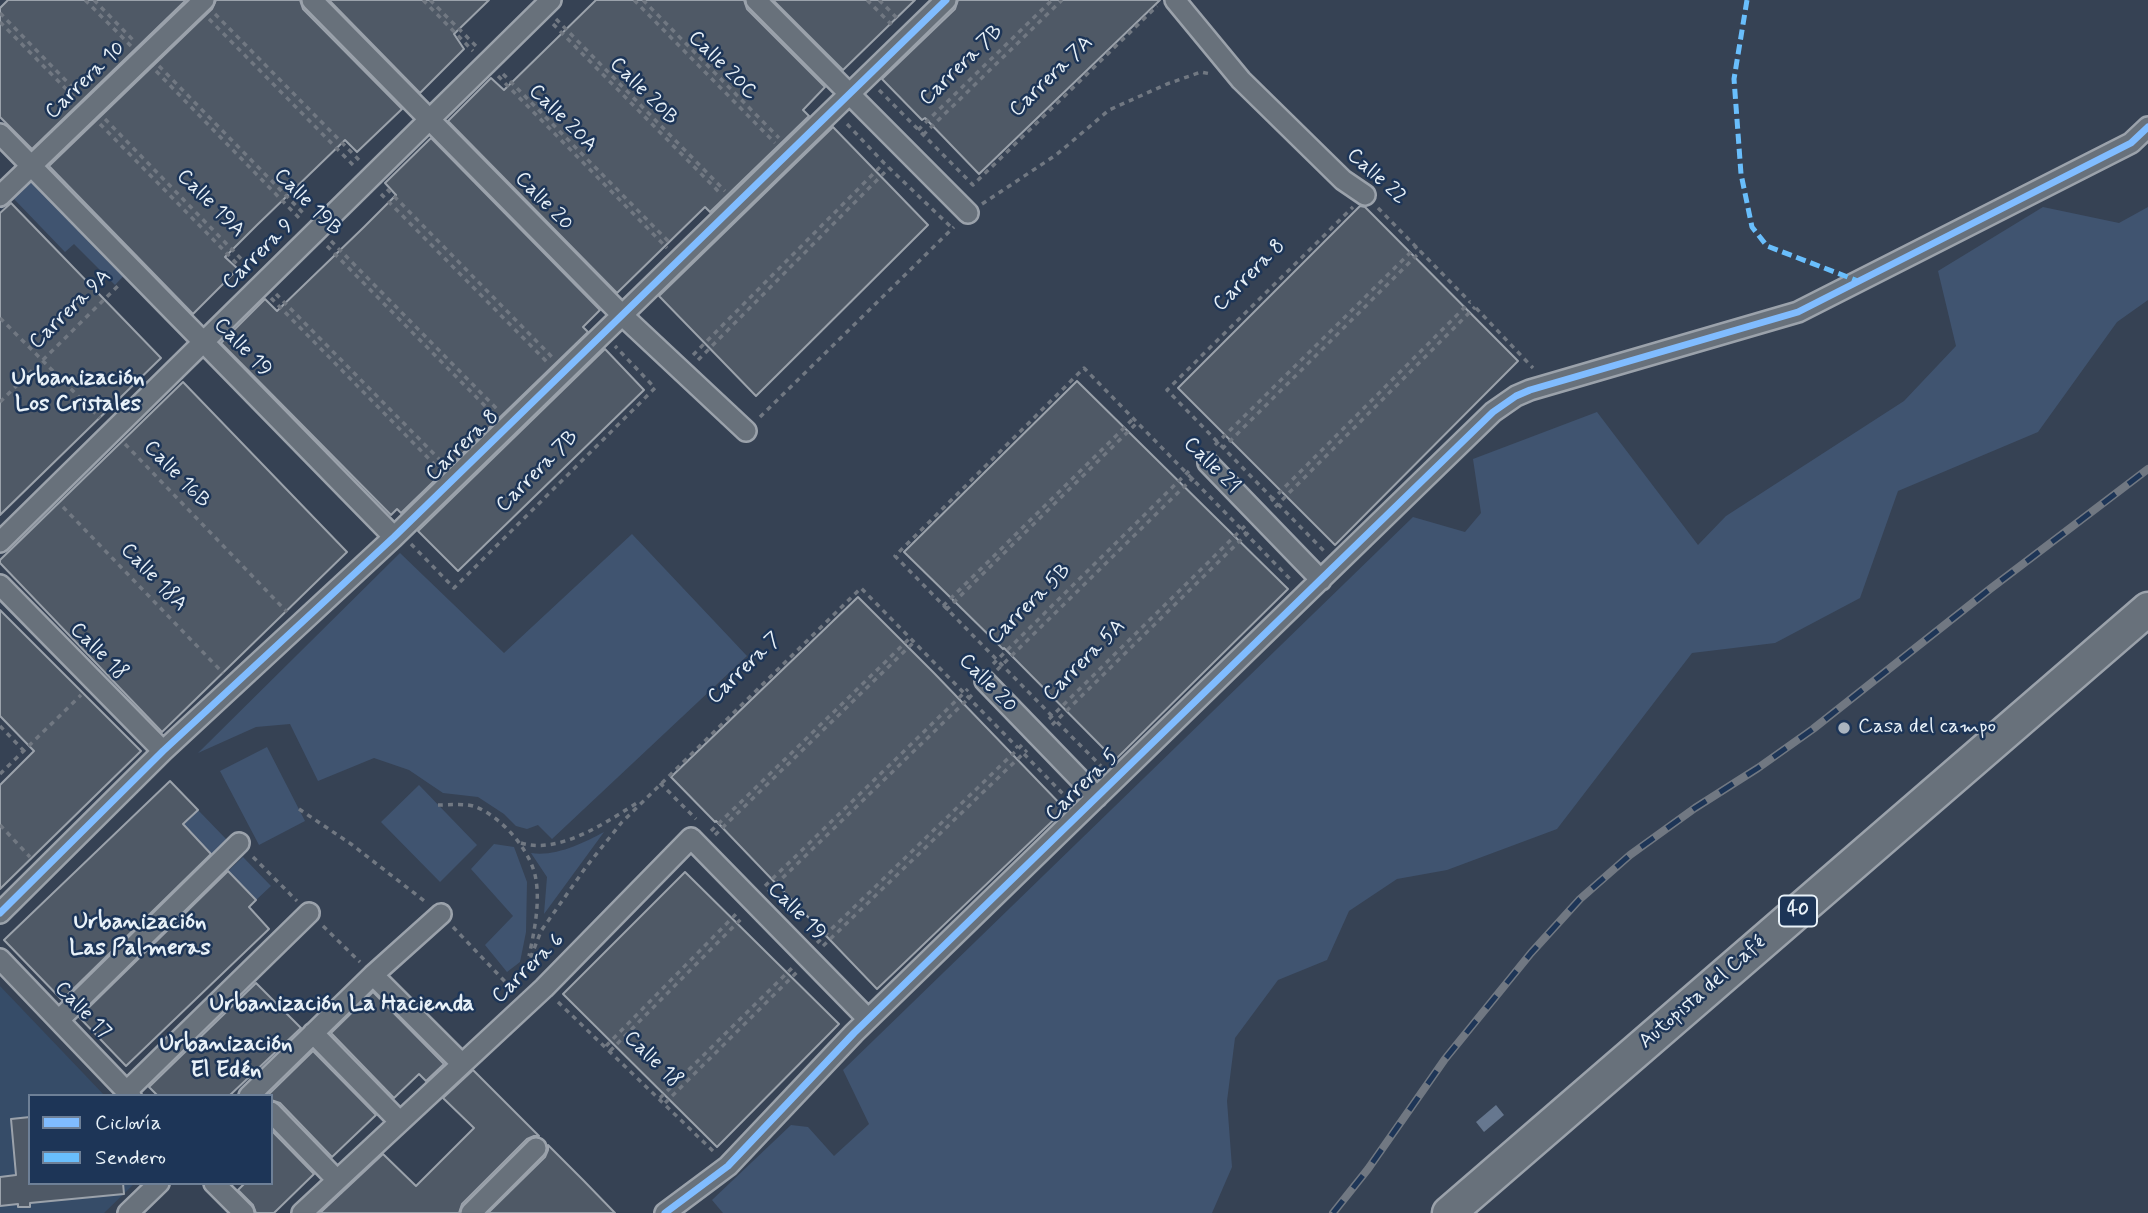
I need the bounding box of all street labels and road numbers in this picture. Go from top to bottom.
street label: Carrera 7B [915,20,1009,112]
street label: Calle 20C [682,26,762,106]
street label: Carrera 7A [1005,31,1099,123]
street label: Carrera 10 [41,37,131,125]
street label: Calle 20B [604,53,682,131]
street label: Calle 20A [522,79,602,159]
street label: Calle 22 [1341,143,1411,211]
street label: Calle 19B [268,164,346,242]
street label: Calle 19A [171,165,249,243]
street label: Calle 20 [509,167,577,237]
street label: Carrera 9 [218,214,300,296]
street label: Carrera 8 [1209,235,1291,317]
street label: Carrera 9A [25,265,117,355]
street label: Calle 19 [208,313,276,383]
street label: Carrera 8 [421,405,505,487]
street label: Carrera 7B [492,426,584,518]
street label: Calle 21 [1177,432,1245,500]
street label: Calle 16B [137,436,215,514]
street label: Calle 18A [114,539,192,617]
street label: Carrera 5B [983,559,1077,651]
street label: Carrera 5A [1038,614,1132,708]
street label: Calle 18 [64,618,132,686]
street label: Carrera 7 [703,628,787,710]
street label: Calle 20 [953,649,1021,719]
street label: Carrera 5 [1041,745,1125,827]
street label: Calle 19 [761,877,831,947]
road number: 40 [1779,896,1817,926]
street label: Carrera 6 [488,928,570,1010]
street label: Autopista del Café [1634,931,1772,1055]
street label: Calle 17 [48,977,116,1045]
street label: Calle 18 [617,1026,687,1094]

